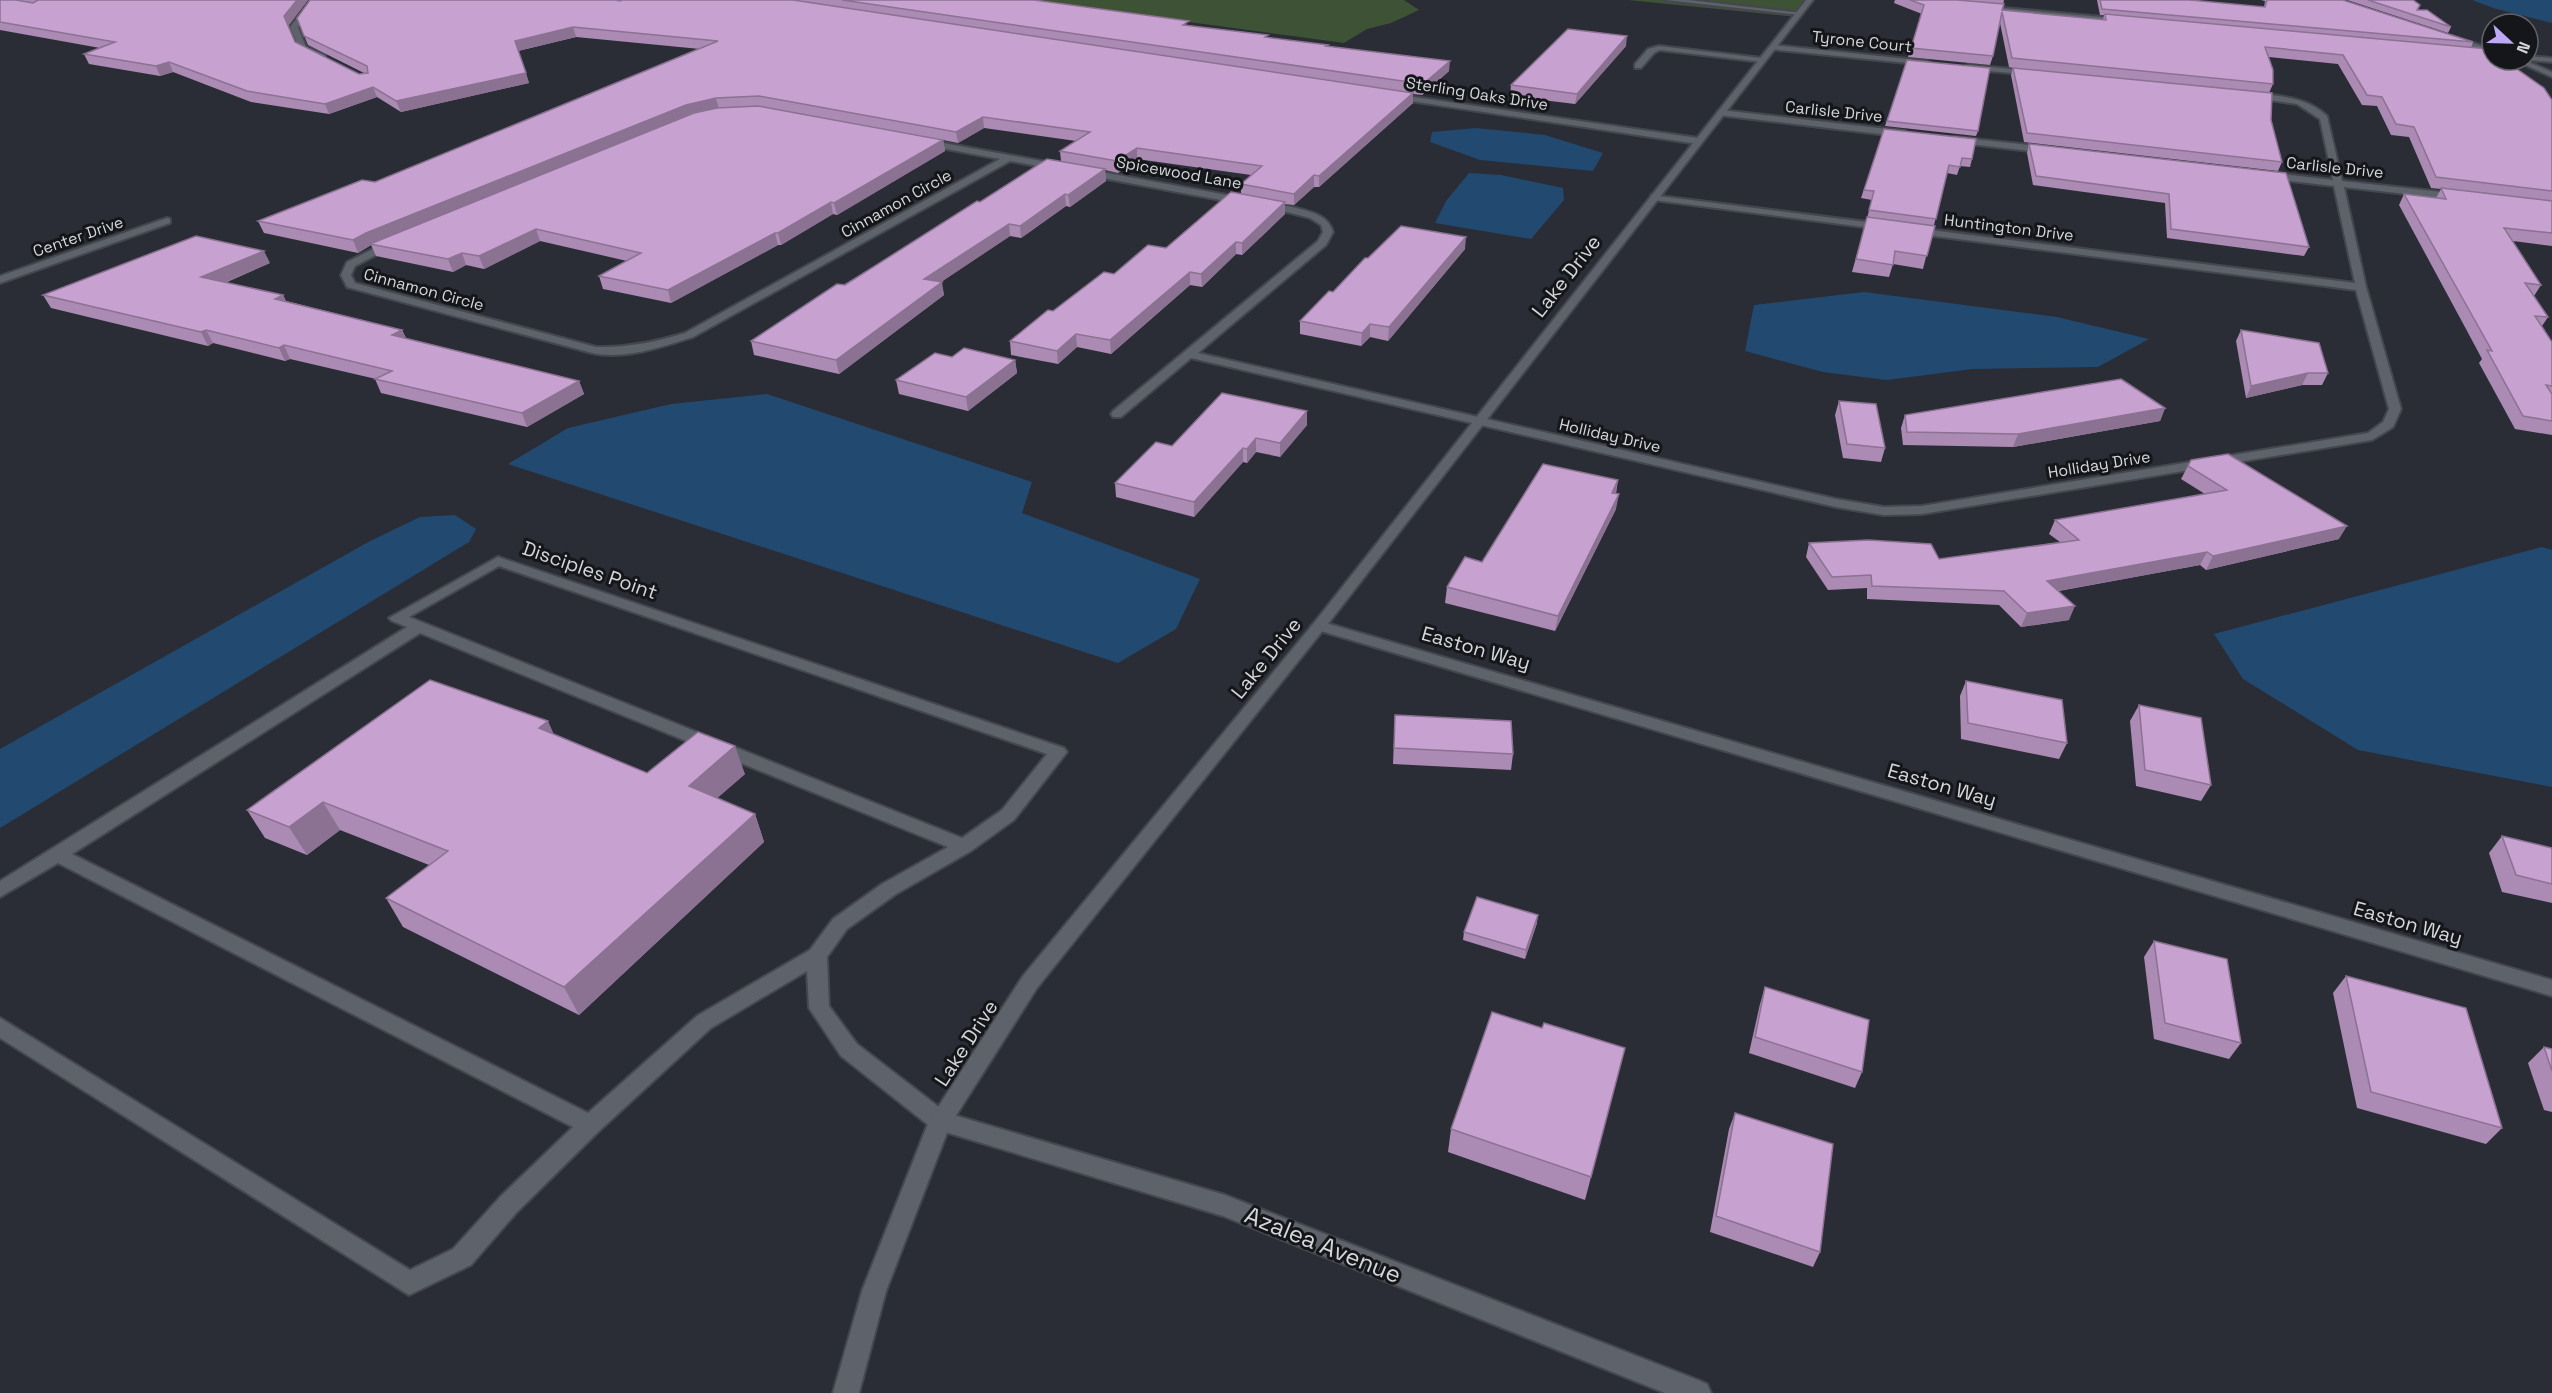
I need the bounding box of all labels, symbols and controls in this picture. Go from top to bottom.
north arrow [2480,12,2540,72]
street label: Tyrone Court [1811,26,1913,57]
text: N [2512,39,2535,56]
street label: Sterling Oaks Drive [1404,72,1549,115]
street label: Carlisle Drive [1784,96,1884,127]
street label: Spicewood Lane [1115,151,1243,194]
street label: Carlisle Drive [2285,152,2385,183]
street label: Cinnamon Circle [837,164,955,243]
street label: Huntington Drive [1943,209,2075,246]
street label: Center Drive [30,211,126,262]
street label: Lake Drive [1526,230,1606,322]
street label: Cinnamon Circle [362,263,486,316]
street label: Holliday Drive [1557,414,1663,457]
street label: Holliday Drive [2046,446,2152,483]
street label: Disciples Point [519,535,661,605]
street label: Lake Drive [1225,612,1307,704]
street label: Easton Way [1418,620,1534,676]
street label: Easton Way [1884,757,2000,813]
street label: Easton Way [2350,895,2466,951]
street label: Lake Drive [929,995,1003,1091]
street label: Azalea Avenue [1240,1199,1406,1290]

